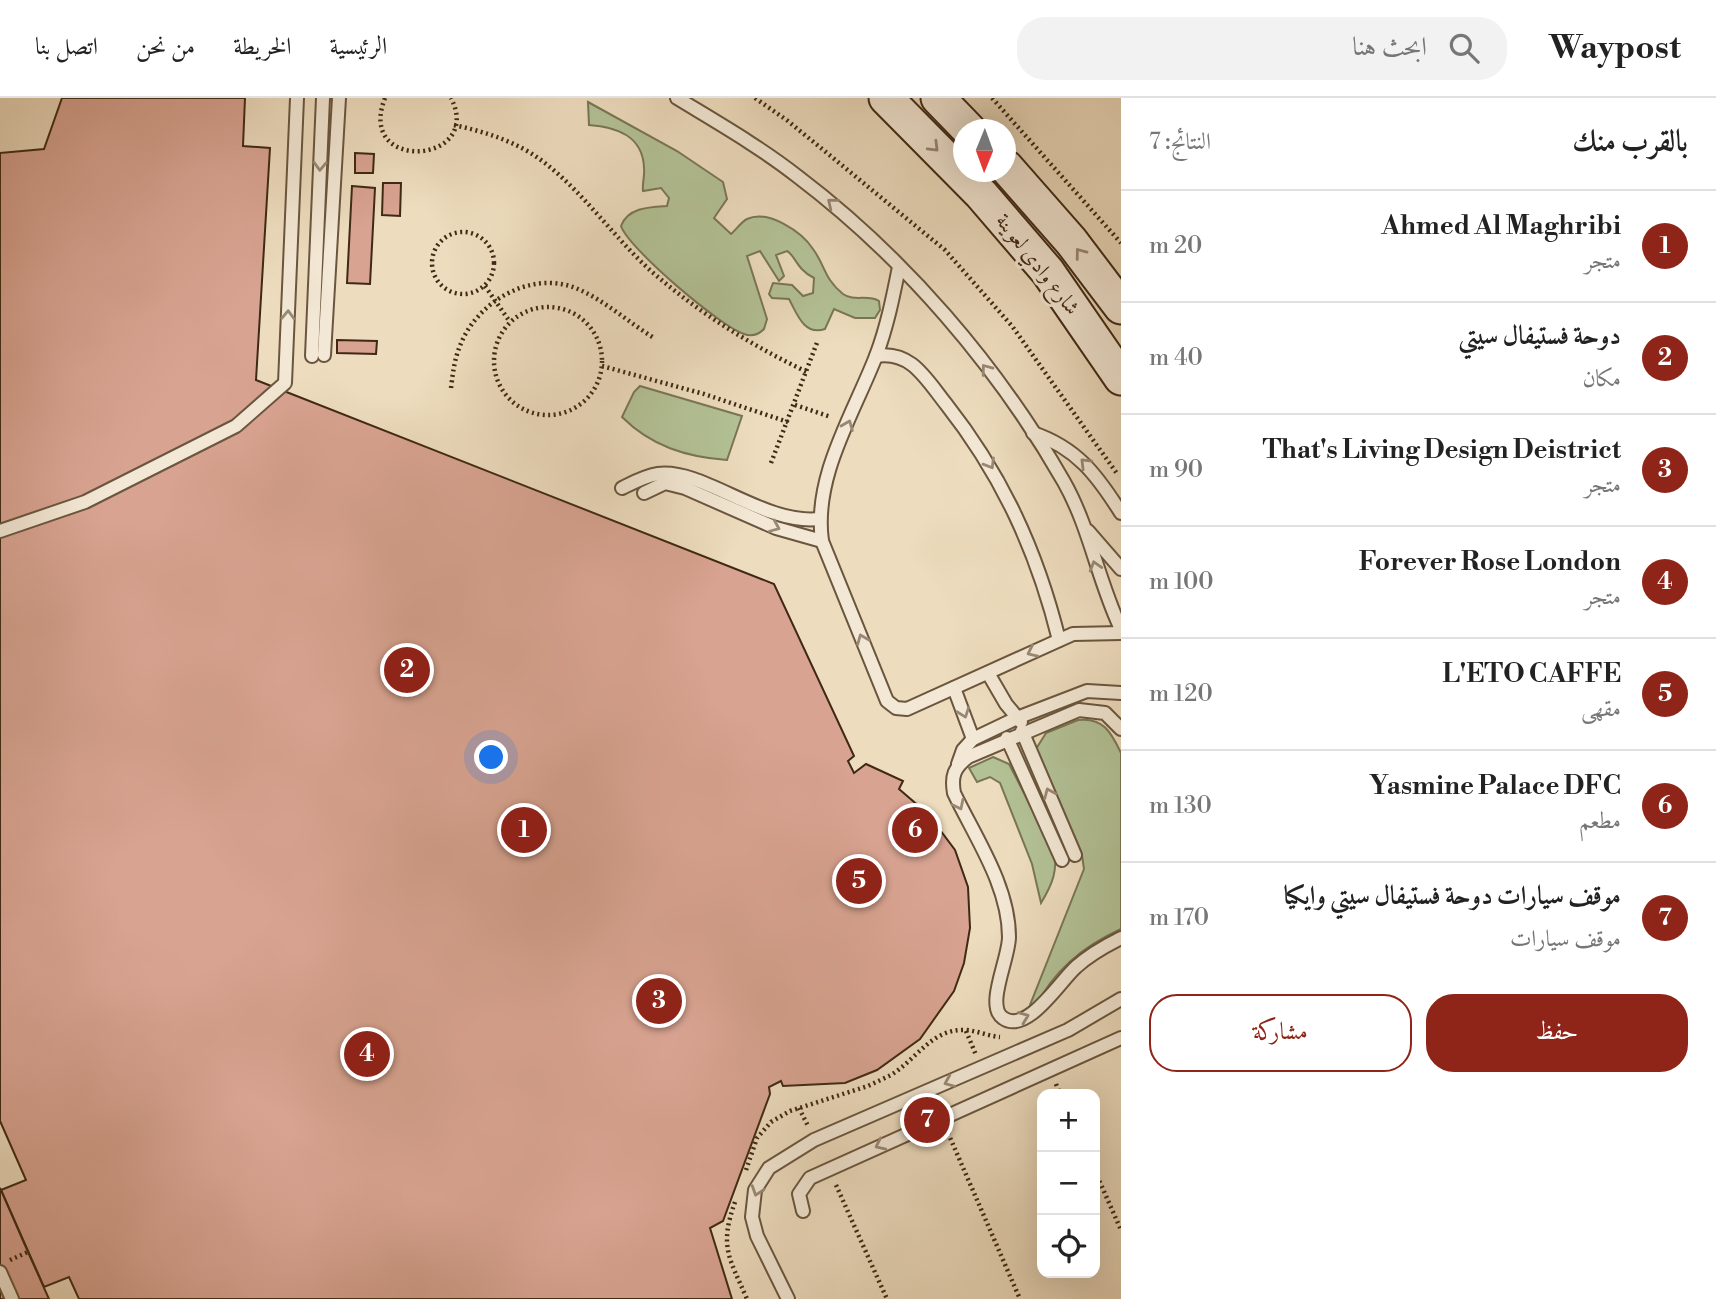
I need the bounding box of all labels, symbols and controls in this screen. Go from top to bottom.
search box [1017,17,1507,80]
text: Waypost [1549,28,1681,69]
icon: search [1445,29,1483,67]
text: ابحث هنا [1352,31,1427,63]
text: اتصل بنا [35,32,98,62]
text: من نحن [136,32,195,62]
text: الخريطة [233,32,292,62]
text: الرئيسية [330,32,387,62]
north arrow [953,119,1016,182]
text: بالقرب منك [1572,123,1688,161]
text: النتائج: 7 [1149,128,1211,156]
one-way arrow [926,138,939,151]
one-way arrow [313,161,328,172]
one-way arrow [827,199,839,212]
street label: شارع وادي لعوينة [986,209,1085,323]
text: Ahmed Al Maghribi [1381,210,1621,242]
text: 20 m [1149,232,1202,260]
text: 1 [1659,232,1671,260]
text: متجر [1585,247,1621,275]
one-way arrow [1076,248,1088,261]
one-way arrow [280,309,295,320]
text: دوحة فستيفال سيتي [1458,320,1621,352]
text: 40 m [1149,344,1203,372]
text: 2 [1658,344,1672,372]
one-way arrow [982,364,995,377]
text: مكان [1582,365,1621,393]
one-way arrow [840,419,854,432]
text: That's Living Design Deistrict [1262,434,1621,466]
one-way arrow [981,456,994,469]
text: 90 m [1149,456,1203,484]
text: 3 [1658,456,1672,484]
one-way arrow [1081,459,1094,472]
text: متجر [1585,471,1621,499]
one-way arrow [768,519,780,533]
text: Forever Rose London [1359,546,1621,578]
one-way arrow [1089,560,1104,572]
text: 100 m [1149,568,1214,596]
text: 4 [1657,568,1673,596]
text: متجر [1585,583,1621,611]
one-way arrow [856,634,870,647]
pin: 2 [384,644,430,696]
one-way arrow [1027,644,1039,658]
text: L'ETO CAFFE [1442,658,1621,690]
text: 120 m [1149,680,1213,708]
text: 5 [1658,680,1672,708]
text: مقهى [1581,695,1621,723]
one-way arrow [956,707,970,719]
your location [474,740,508,774]
text: Yasmine Palace DFC [1369,770,1621,802]
one-way arrow [1043,788,1057,800]
text: 130 m [1149,792,1212,820]
text: 6 [1658,792,1672,820]
one-way arrow [951,798,965,810]
pin: 1 [501,804,547,856]
pin: 6 [892,804,938,856]
text: مطعم [1579,807,1621,835]
pin: 5 [836,855,882,907]
text: موقف سيارات دوحة فستيفال سيتي وايكيا [1284,880,1621,912]
text: 170 m [1149,904,1209,932]
text: 7 [1658,904,1672,932]
text: موقف سيارات [1510,925,1621,953]
pin: 3 [636,975,682,1027]
button: مشاركة [1149,994,1412,1072]
button: حفظ [1426,994,1688,1072]
one-way arrow [1017,1011,1029,1025]
pin: 4 [344,1028,390,1080]
one-way arrow [944,1074,957,1088]
map controls [1037,1089,1100,1278]
button: + [1037,1089,1100,1152]
pin: 7 [904,1094,950,1146]
one-way arrow [874,1137,887,1151]
button: − [1037,1152,1100,1215]
one-way arrow [751,1185,766,1197]
button: locate [1037,1215,1100,1278]

